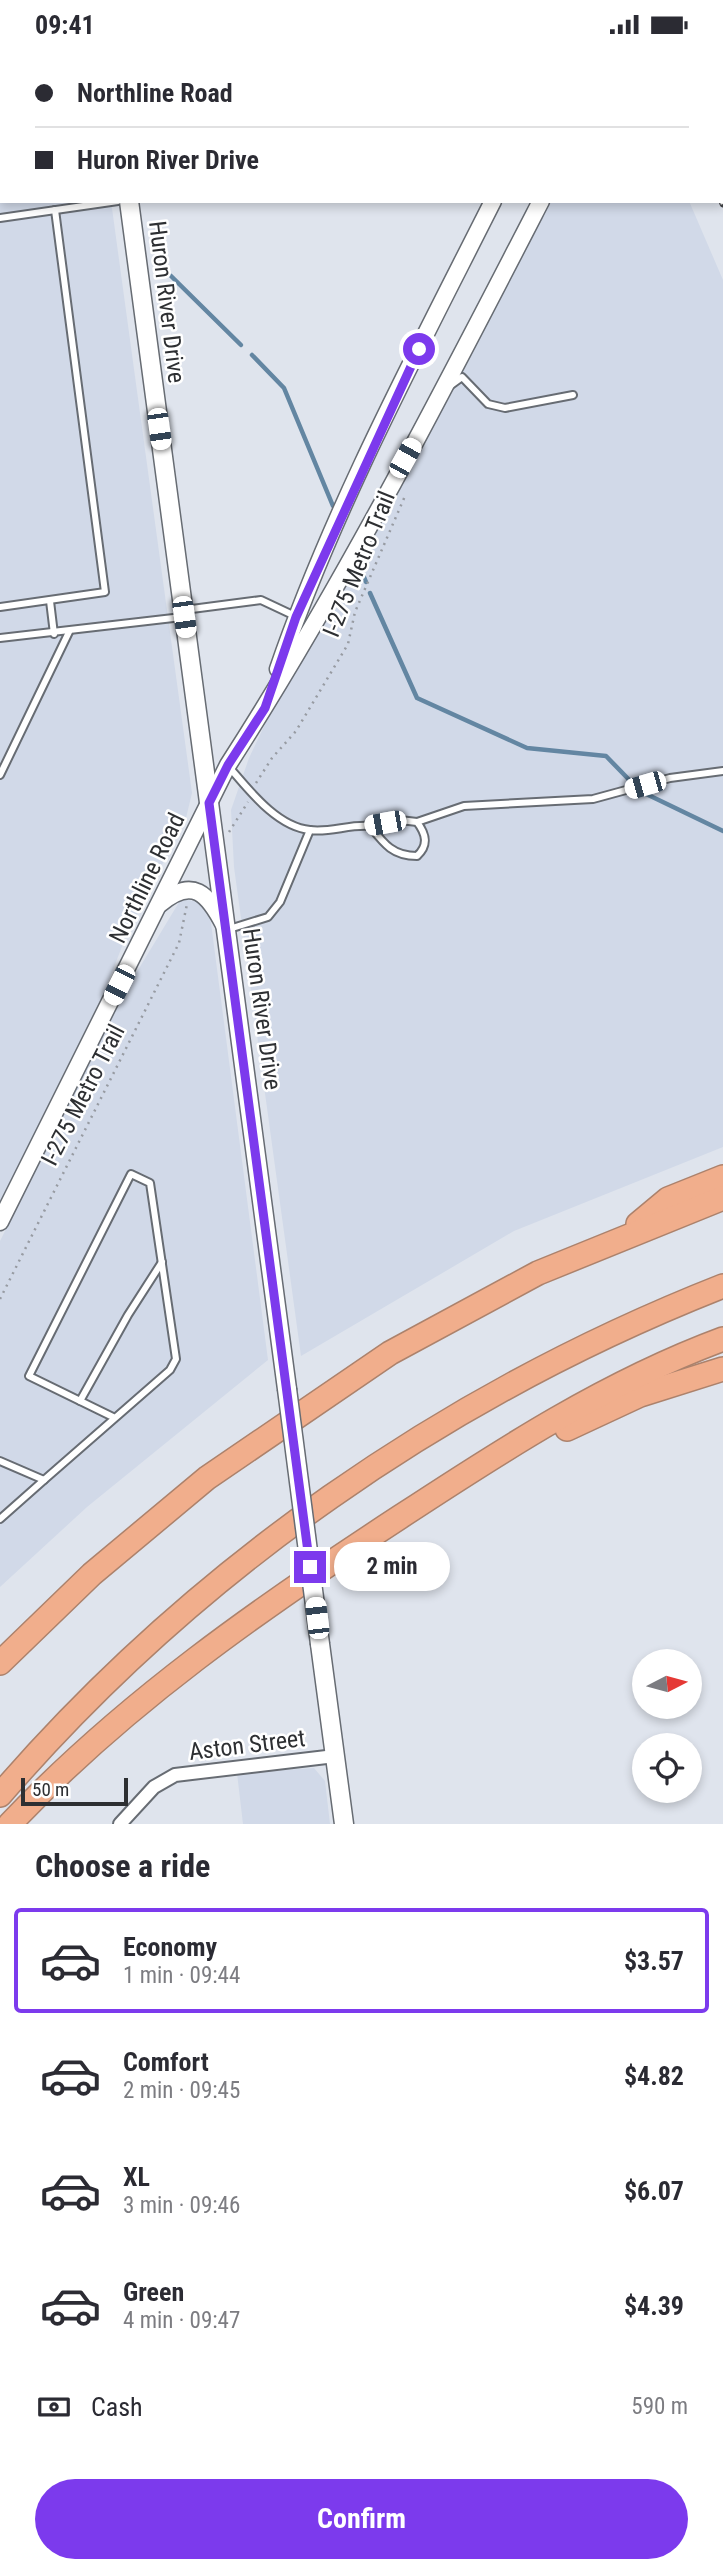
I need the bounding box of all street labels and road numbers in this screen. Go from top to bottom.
street label: Huron River Drive [143,219,191,385]
street label: I-275 Metro Trail [317,487,401,641]
street label: Northline Road [103,808,191,948]
street label: Huron River Drive [237,926,287,1092]
street label: I-275 Metro Trail [35,1020,131,1170]
street label: Aston Street [187,1724,307,1766]

